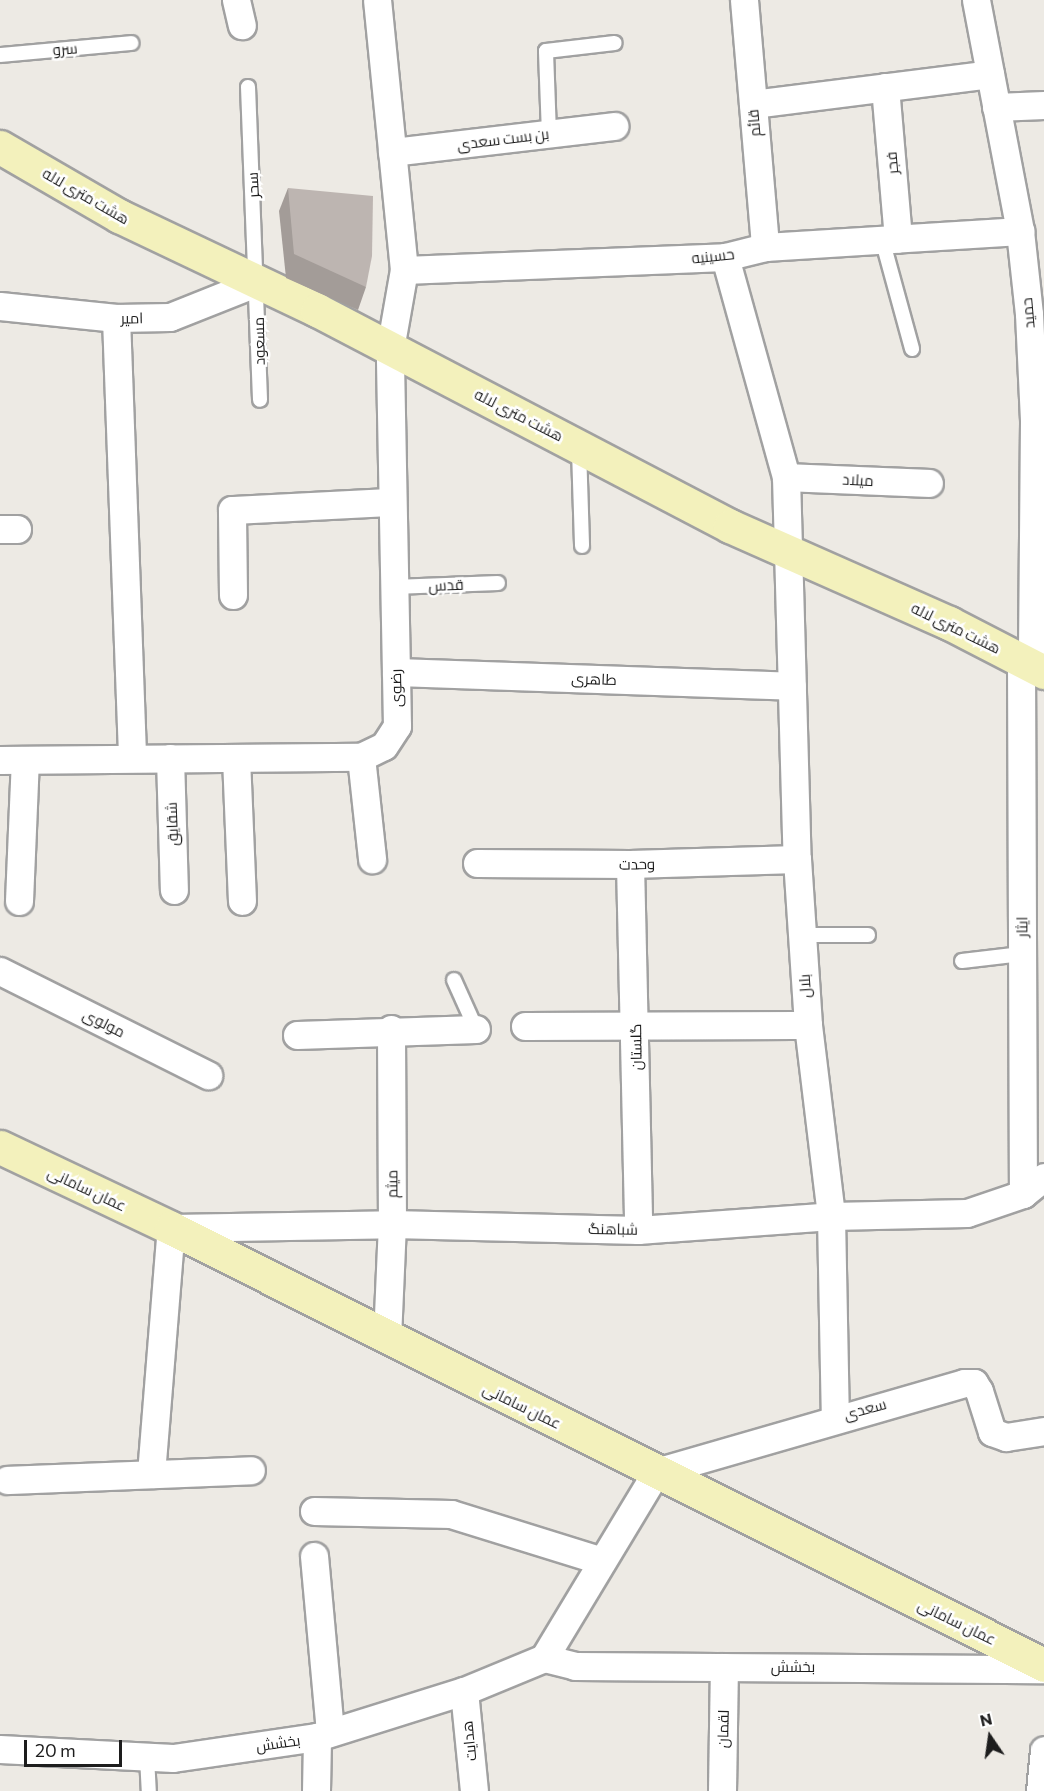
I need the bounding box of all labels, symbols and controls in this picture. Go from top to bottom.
street label: سرو [52,39,78,59]
street label: قائم [744,109,764,137]
street label: بن بست سعدی [456,124,550,154]
street label: فجر [882,151,902,175]
street label: هشت متری لاله [39,164,133,228]
street label: سحر [243,172,263,198]
street label: حسینیه [691,245,735,267]
street label: حمید [1018,297,1038,329]
street label: امیر [121,309,143,327]
street label: مسعود [250,317,268,365]
street label: هشت متری لاله [472,385,566,445]
street label: میلاد [842,470,874,490]
street label: قدس [428,575,464,595]
street label: هشت متری لاله [908,599,1004,657]
street label: رضوی [387,669,405,707]
street label: طاهری [571,669,617,689]
street label: شقایق [162,802,182,846]
street label: وحدت [619,855,655,873]
street label: ایثار [1013,917,1031,937]
street label: بلال [795,973,815,999]
street label: مولوی [80,1005,128,1041]
street label: گلستان [627,1024,645,1070]
street label: عمان سامانی [45,1163,129,1215]
street label: میثم [383,1170,401,1198]
street label: شباهنگ [588,1220,638,1238]
street label: عمان سامانی [480,1379,564,1433]
street label: سعدی [842,1395,888,1423]
street label: عمان سامانی [915,1595,999,1649]
street label: بخشش [771,1658,815,1676]
north arrow [960,1707,1020,1767]
text: N [978,1708,994,1730]
street label: لقمان [714,1710,732,1748]
street label: هدایت [458,1720,480,1762]
scale bar [27,1728,124,1766]
street label: بخشش [255,1731,301,1755]
text: 20 m [35,1739,76,1761]

